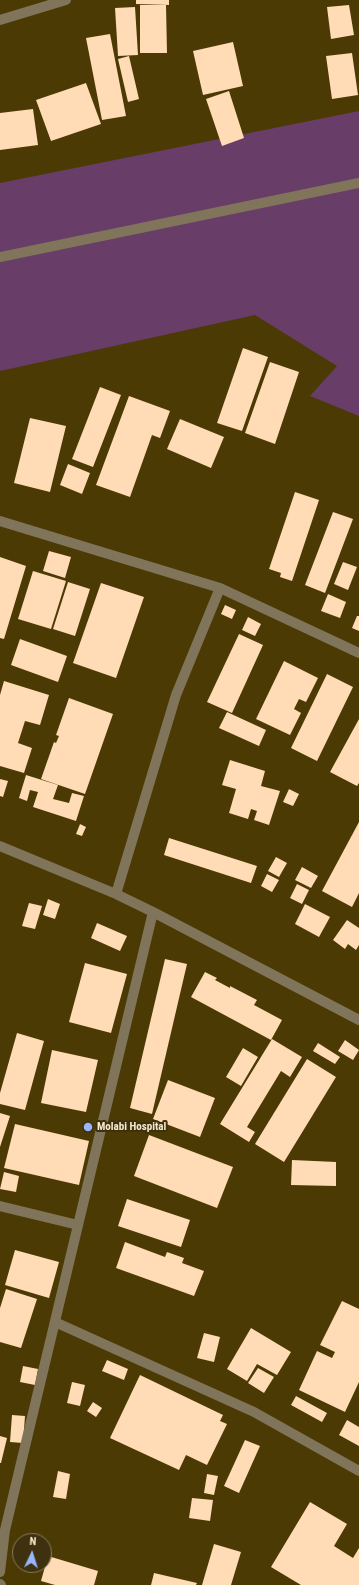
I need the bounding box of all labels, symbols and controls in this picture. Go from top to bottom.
place label: Molabi Hospital [97,1120,166,1134]
marker: Molabi Hospital [82,1121,94,1133]
north arrow [12,1533,52,1573]
text: N [29,1535,37,1548]

